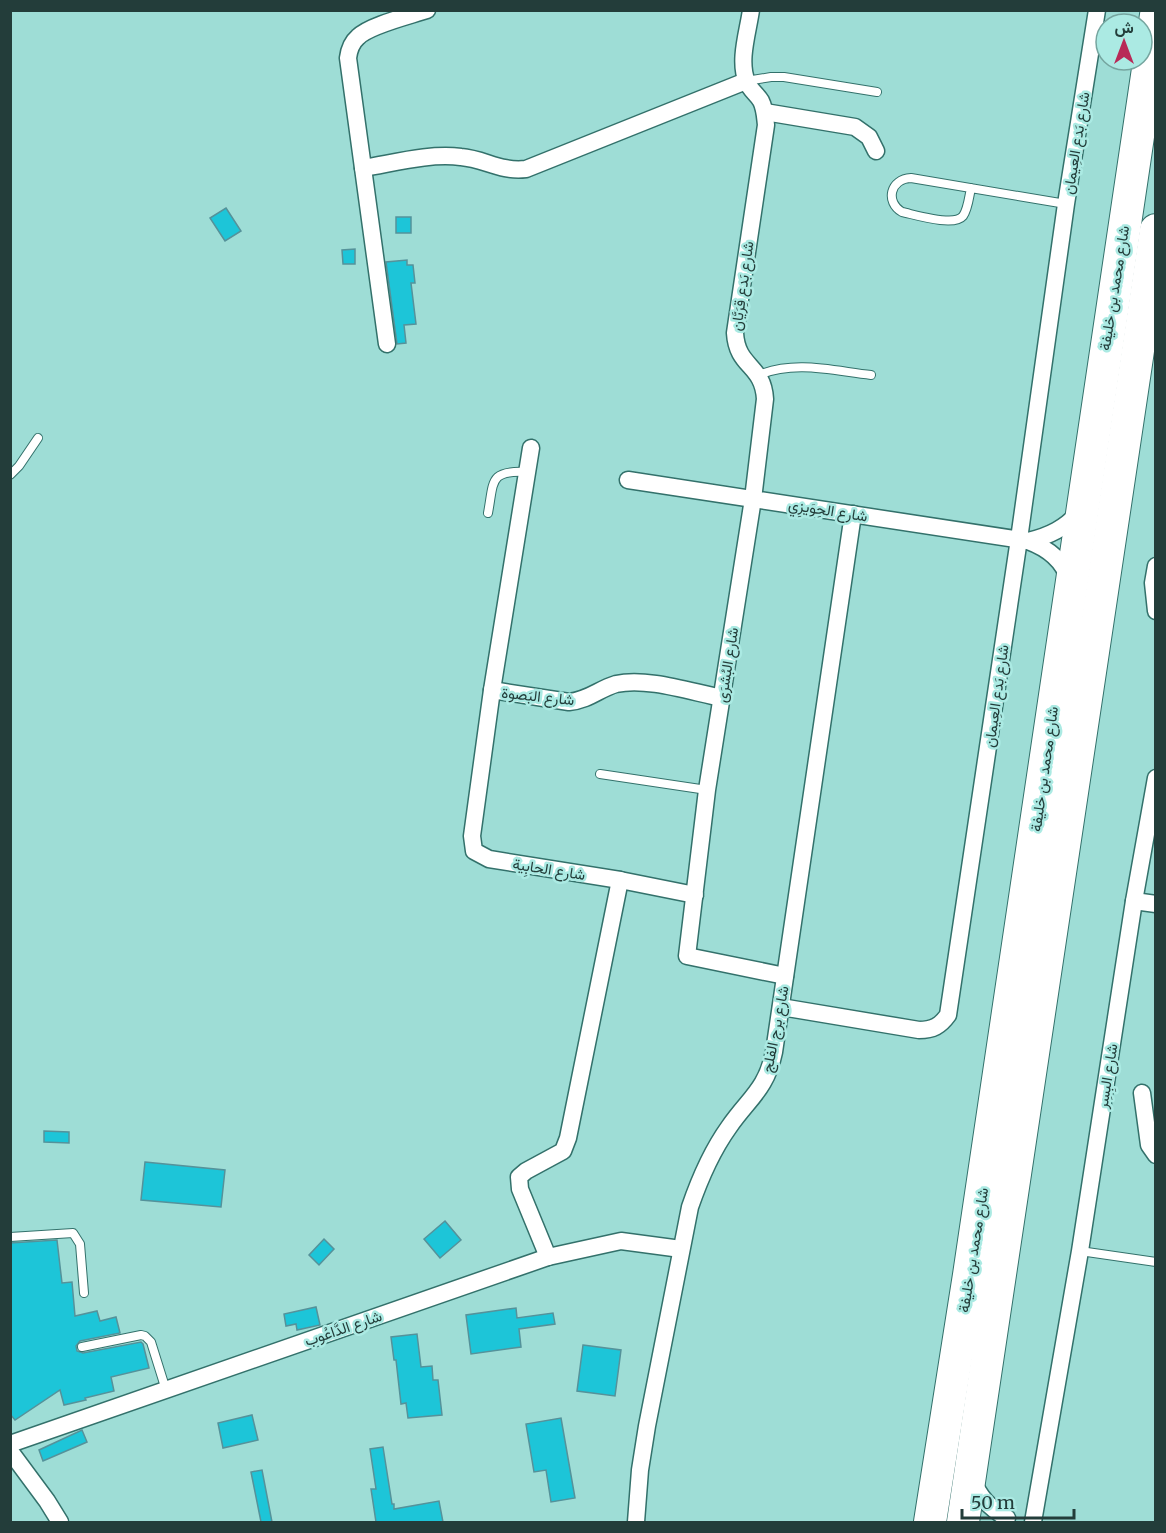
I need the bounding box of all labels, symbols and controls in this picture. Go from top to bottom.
north arrow [1094,12,1154,72]
text: ش [1114,17,1134,37]
street label: شارع بَدع العِيمان [1059,90,1095,196]
street label: شارع محمد بن خليفة [1095,224,1135,352]
street label: شارع بَدع قِرَيَّان [726,240,760,332]
street label: شارع الحِوَيزِي [786,494,869,530]
street label: شارع البُشرَى [712,626,744,704]
street label: شارع بَدع العِيمان [979,643,1015,749]
street label: شارع البَصوة [500,683,576,711]
street label: شارع محمد بن خليفة [1026,705,1064,833]
street label: شارع الحابِية [511,854,587,887]
street label: شارع برج الفلج [757,984,795,1074]
street label: شارع البِسِر [1092,1042,1124,1111]
street label: شارع محمد بن خليفة [954,1186,994,1314]
street label: شارع الدَّاعُوب [302,1306,385,1352]
scale bar [962,1482,1074,1520]
text: 50 m [971,1491,1015,1514]

